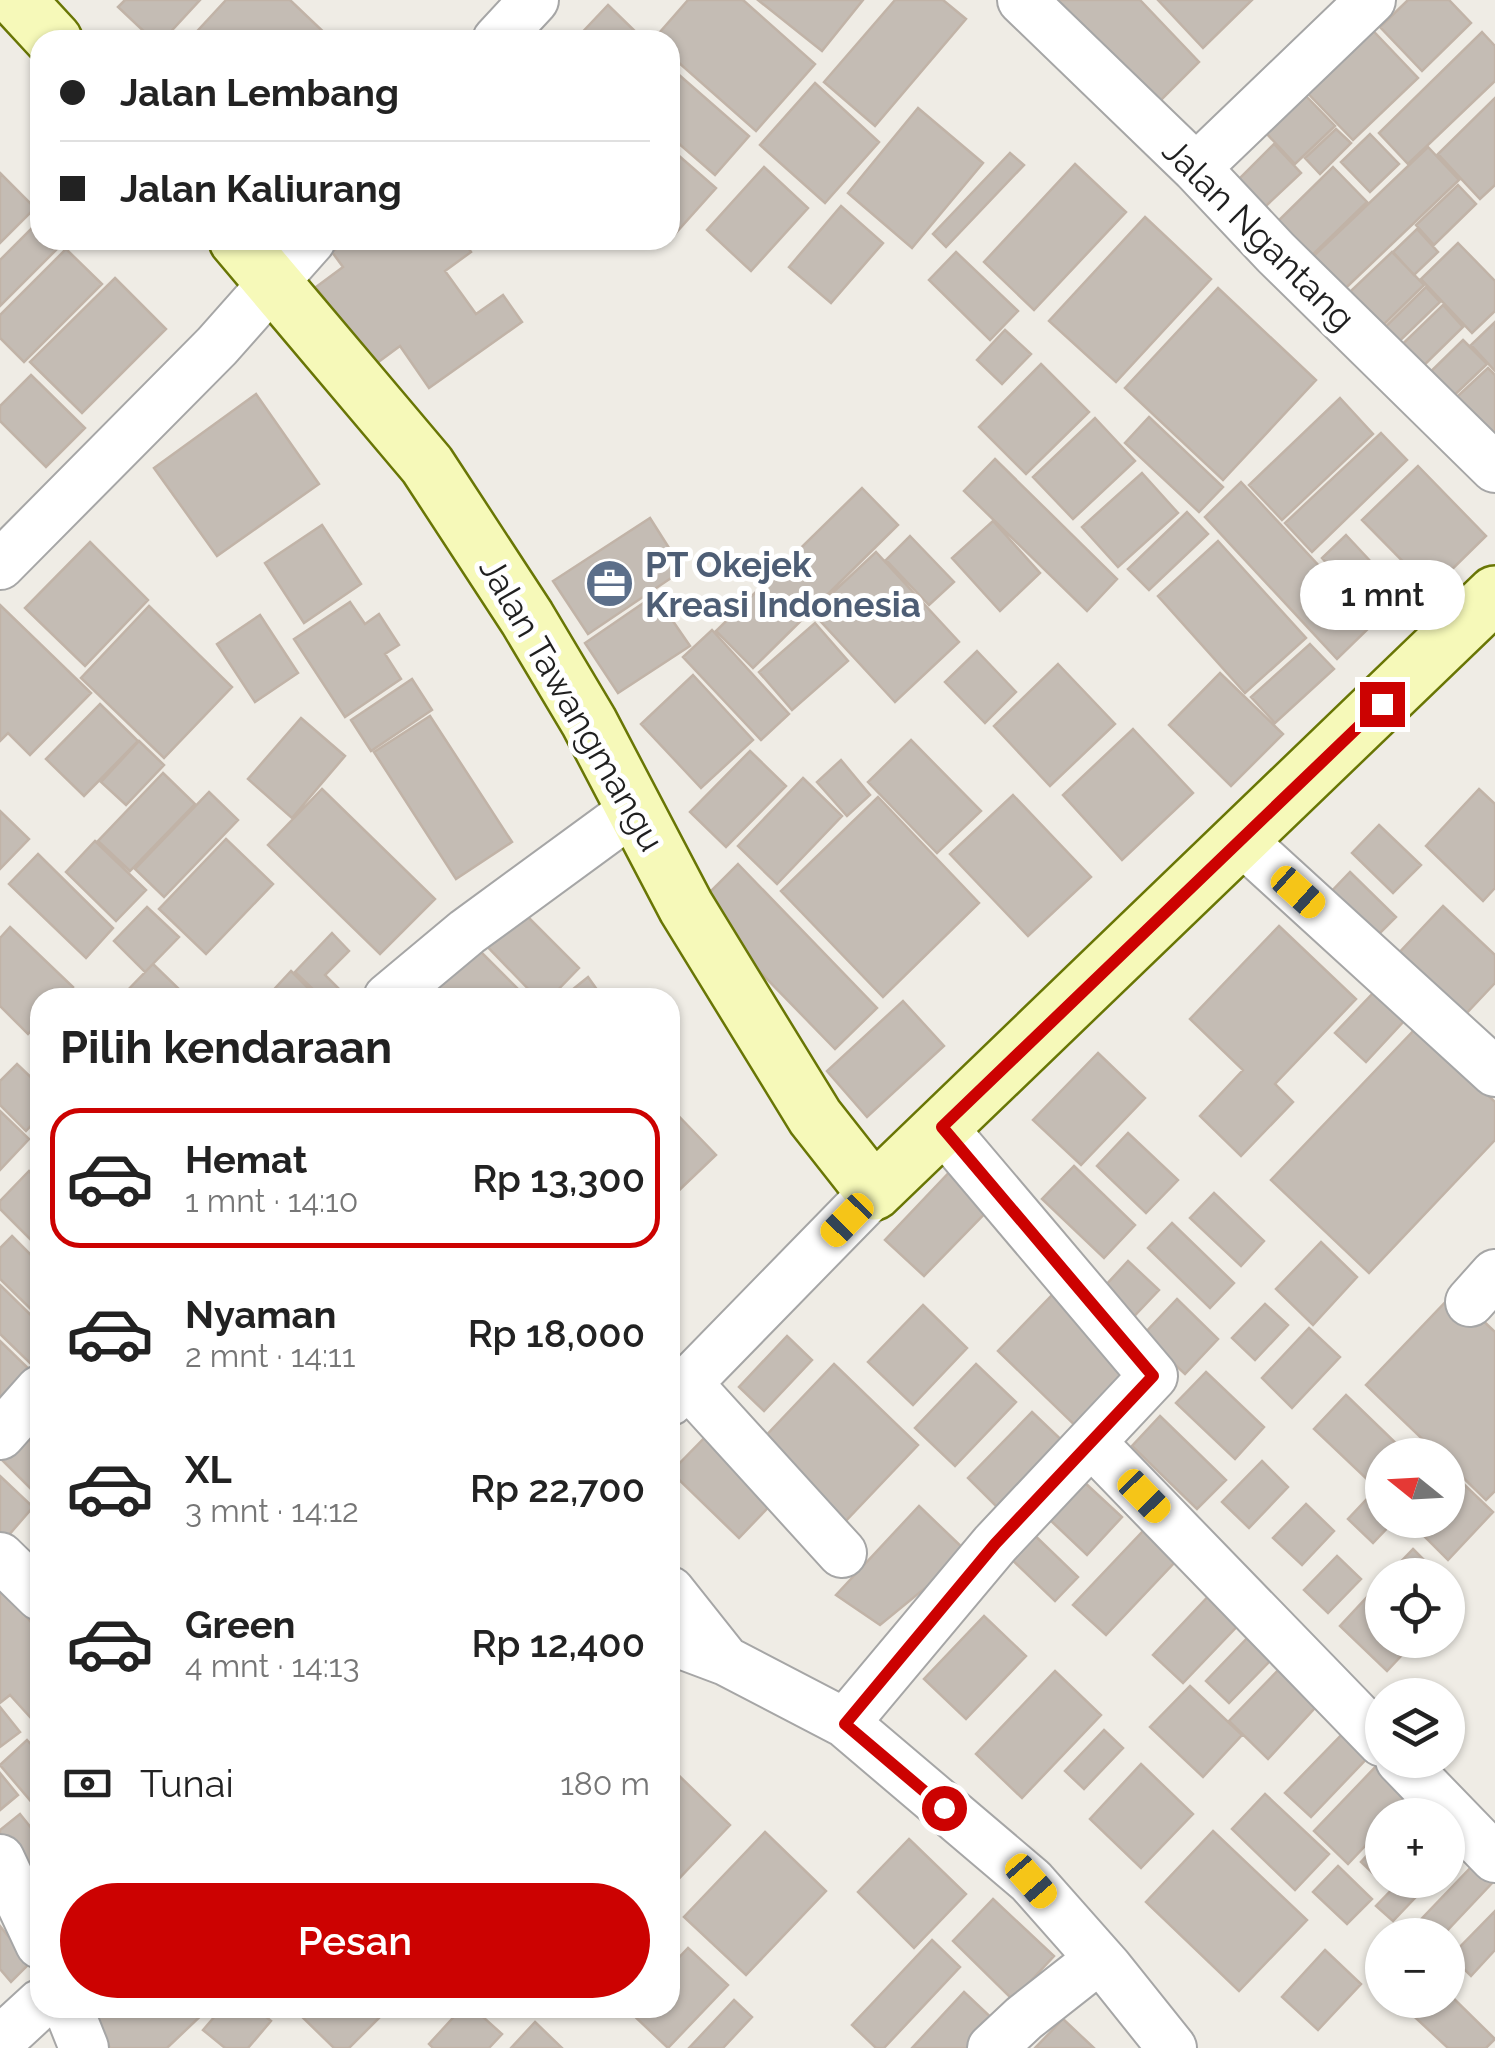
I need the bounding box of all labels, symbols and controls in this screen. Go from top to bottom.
text: Jalan Lembang [120,70,399,115]
street label: Jalan Ngantang [1155,130,1363,338]
text: Jalan Kaliurang [120,166,402,211]
place label: PT Okejek Kreasi Indonesia [645,544,921,625]
street label: Jalan Tawangmangu [471,550,673,858]
office icon: PT Okejek Kreasi Indonesia [584,558,636,610]
callout: 1 mnt [1300,559,1464,629]
text: 1 mnt [1341,576,1424,613]
route end [1360,682,1405,727]
car [1266,861,1330,923]
text: Pilih kendaraan [60,1021,392,1074]
icon: car [65,1133,155,1223]
text: Hemat [185,1137,307,1182]
text: Rp 13,300 [472,1156,645,1201]
text: 1 mnt · 14:10 [185,1182,358,1219]
car [815,1188,879,1252]
icon: car [65,1288,155,1378]
text: Nyaman [185,1292,336,1337]
text: Rp 18,000 [468,1311,645,1356]
text: 2 mnt · 14:11 [185,1337,355,1374]
north arrow [1365,1438,1465,1538]
map controls [1365,1438,1465,2018]
icon: car [65,1443,155,1533]
text: XL [185,1447,232,1492]
car [1112,1464,1176,1528]
text: Rp 22,700 [470,1466,645,1511]
text: 3 mnt · 14:12 [185,1492,359,1529]
button: locate [1365,1558,1465,1658]
icon: car [65,1598,155,1688]
text: Green [185,1602,295,1647]
text: Rp 12,400 [472,1621,645,1666]
text: 4 mnt · 14:13 [185,1647,360,1684]
button: layers [1365,1678,1465,1778]
icon: cash [60,1756,115,1811]
text: Tunai [140,1761,234,1806]
text: 180 m [560,1765,650,1802]
route start [922,1786,967,1831]
button: + [1365,1798,1465,1898]
car [1000,1849,1062,1913]
button: Pesan [60,1883,650,1998]
button: − [1365,1918,1465,2018]

